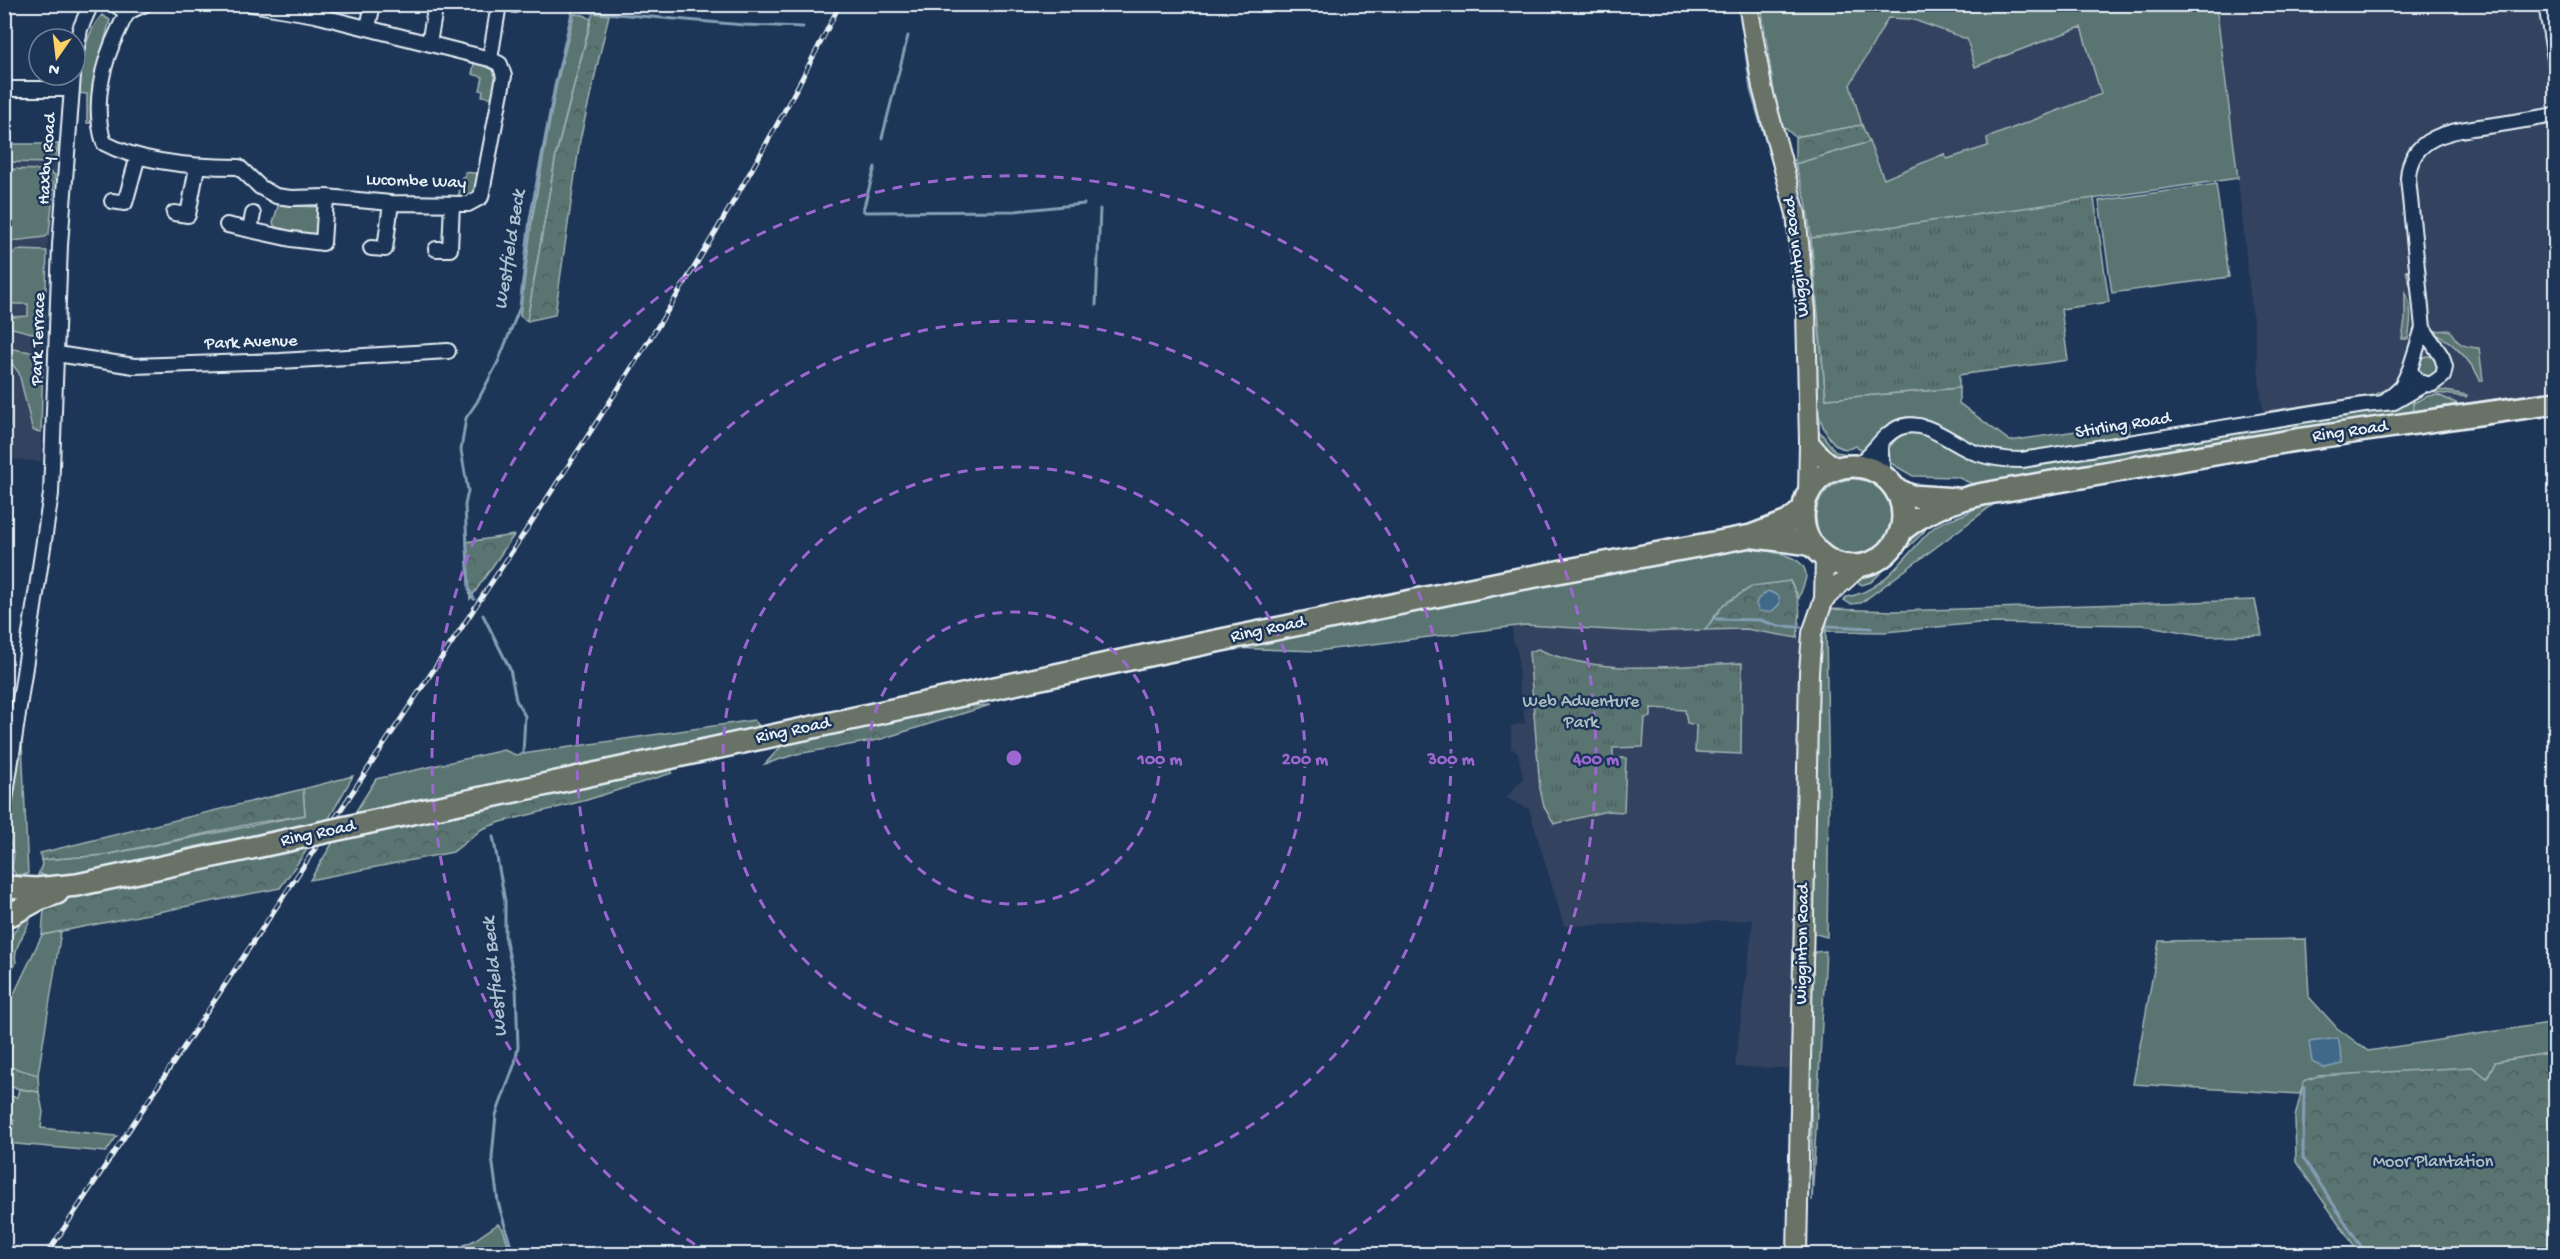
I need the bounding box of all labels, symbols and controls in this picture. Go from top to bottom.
north arrow [27,27,87,87]
text: N [46,58,62,79]
street label: Haxby Road [34,111,62,205]
street label: Lucombe Way [365,170,467,194]
water label: Westfield Beck [490,187,532,311]
street label: Wigginton Road [1779,194,1815,318]
street label: Park Terrace [27,291,51,387]
street label: Park Avenue [203,331,298,355]
street label: Stirling Road [2074,408,2174,444]
street label: Ring Road [2311,416,2390,448]
street label: Ring Road [1229,612,1309,648]
park label: Web Adventure Park [1523,692,1640,734]
street label: Ring Road [754,713,834,749]
centre of rings [1004,748,1024,768]
text: 100 m [1137,750,1183,771]
text: 200 m [1282,750,1328,771]
text: 300 m [1427,750,1475,771]
text: 400 m [1572,750,1619,771]
street label: Ring Road [279,816,359,852]
street label: Wigginton Road [1791,882,1815,1005]
water label: Westfield Beck [478,914,514,1038]
park label: Moor Plantation [2373,1152,2494,1173]

